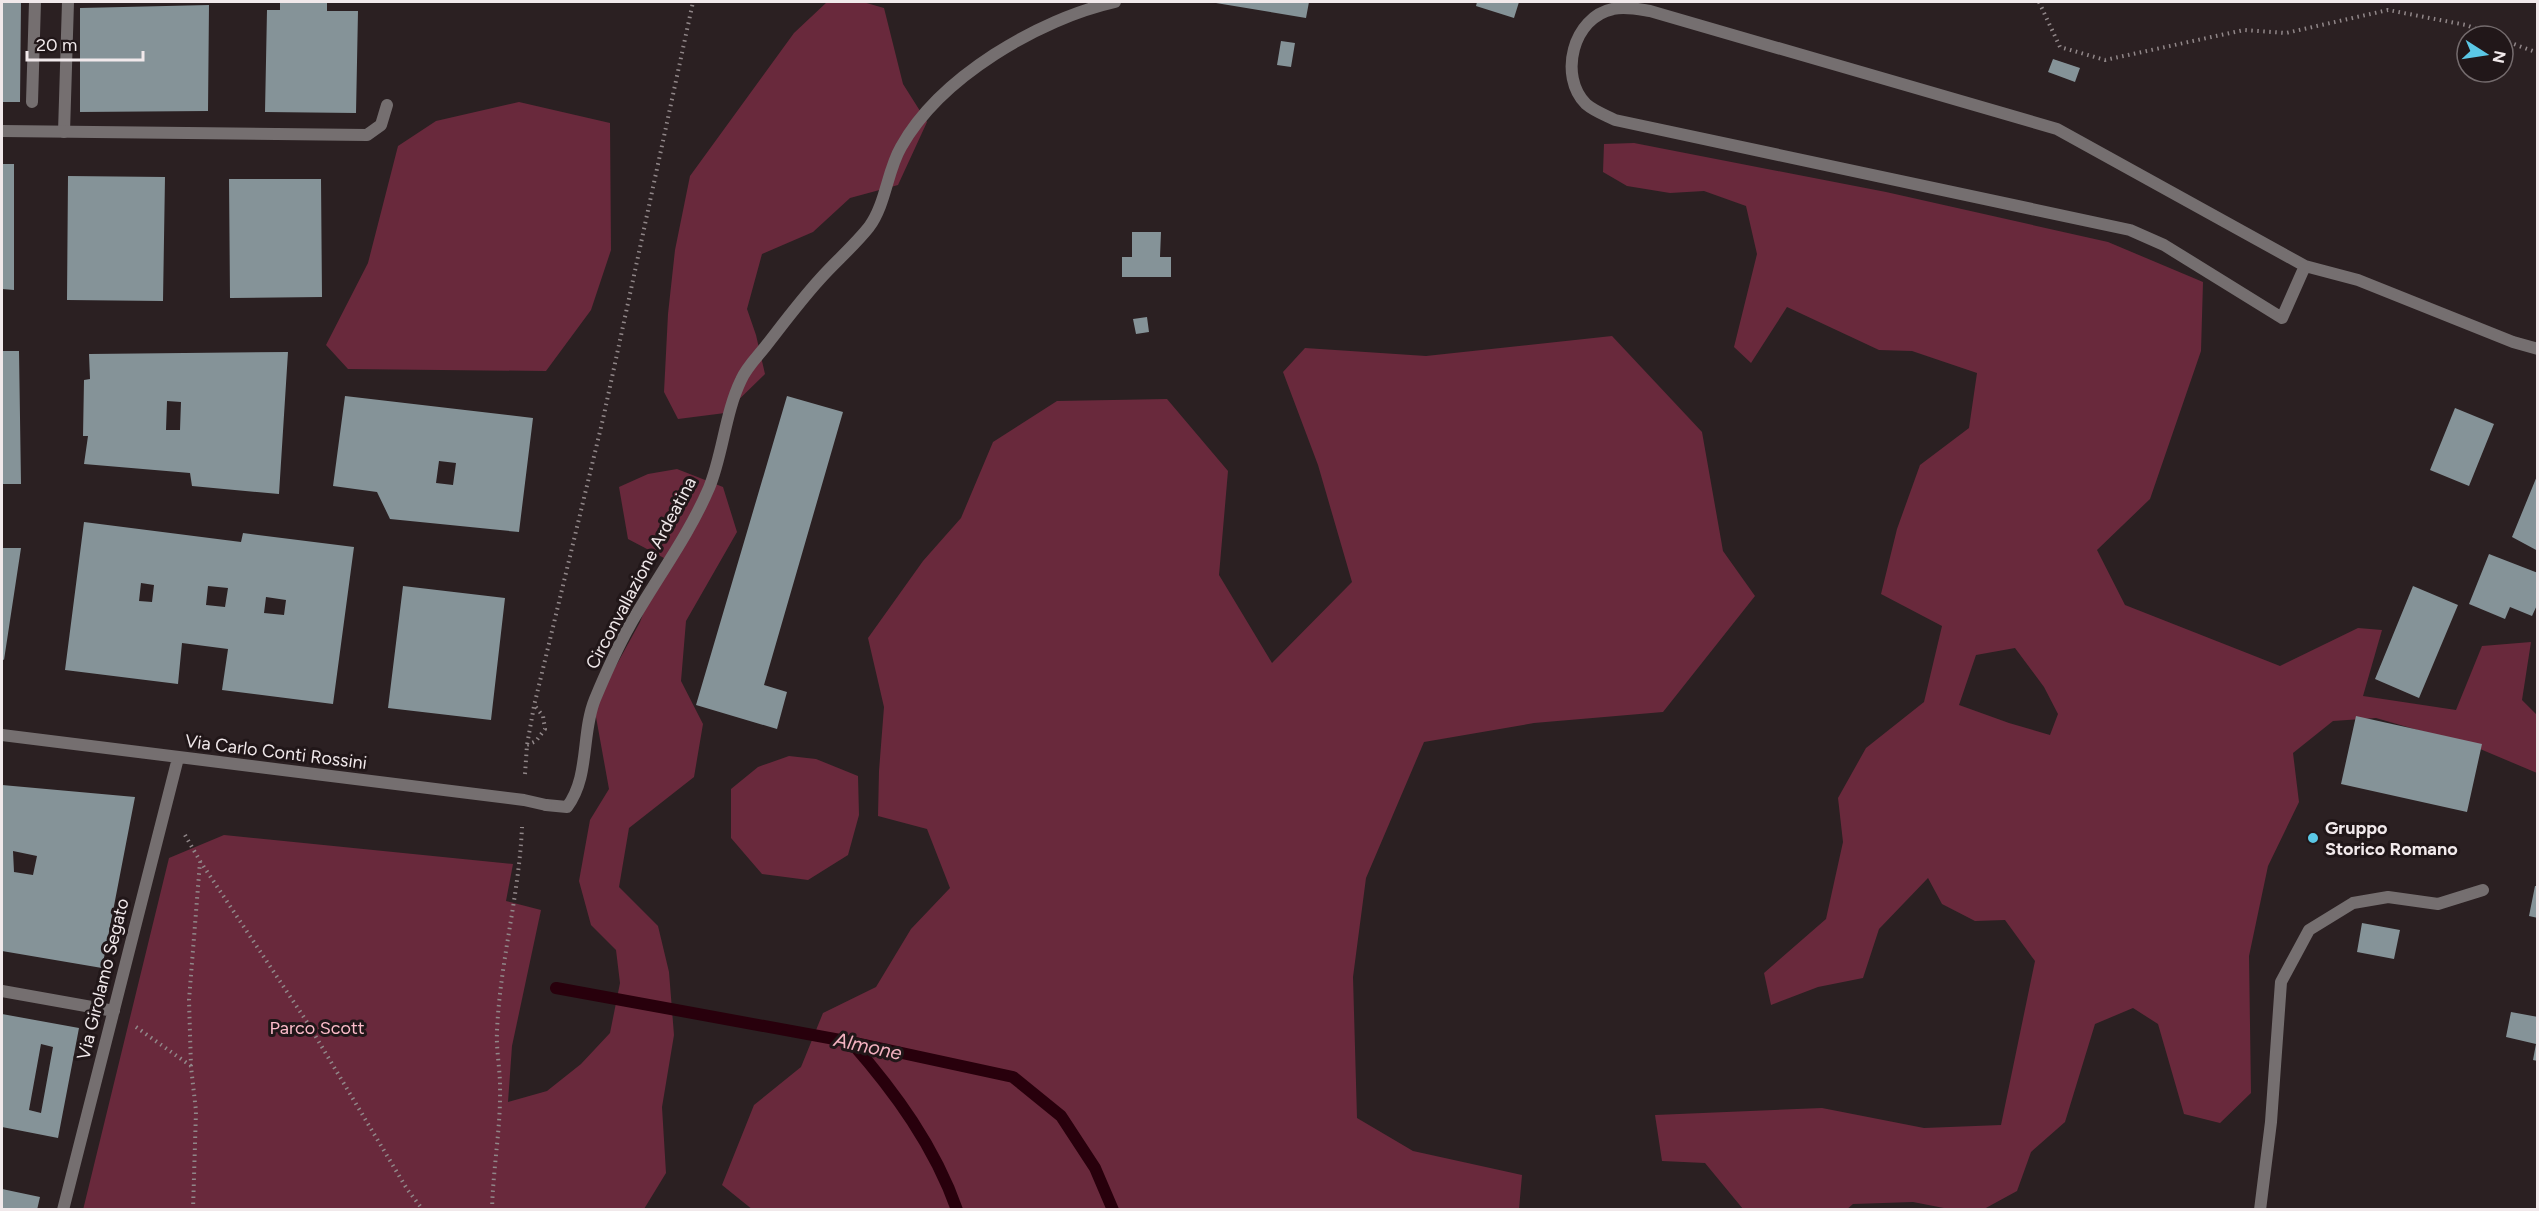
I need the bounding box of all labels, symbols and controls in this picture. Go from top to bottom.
scale bar [27,24,142,62]
north arrow [2455,24,2515,84]
text: 20 m [36,34,77,56]
text: N [2489,49,2510,65]
street label: Circonvallazione Ardeatina [581,473,701,673]
street label: Via Carlo Conti Rossini [184,730,368,774]
place label: Gruppo Storico Romano [2325,817,2458,860]
marker: Gruppo Storico Romano [2306,831,2320,845]
street label: Via Girolamo Segato [72,896,134,1062]
park label: Parco Scott [270,1017,365,1039]
water label: Almone [831,1027,904,1065]

